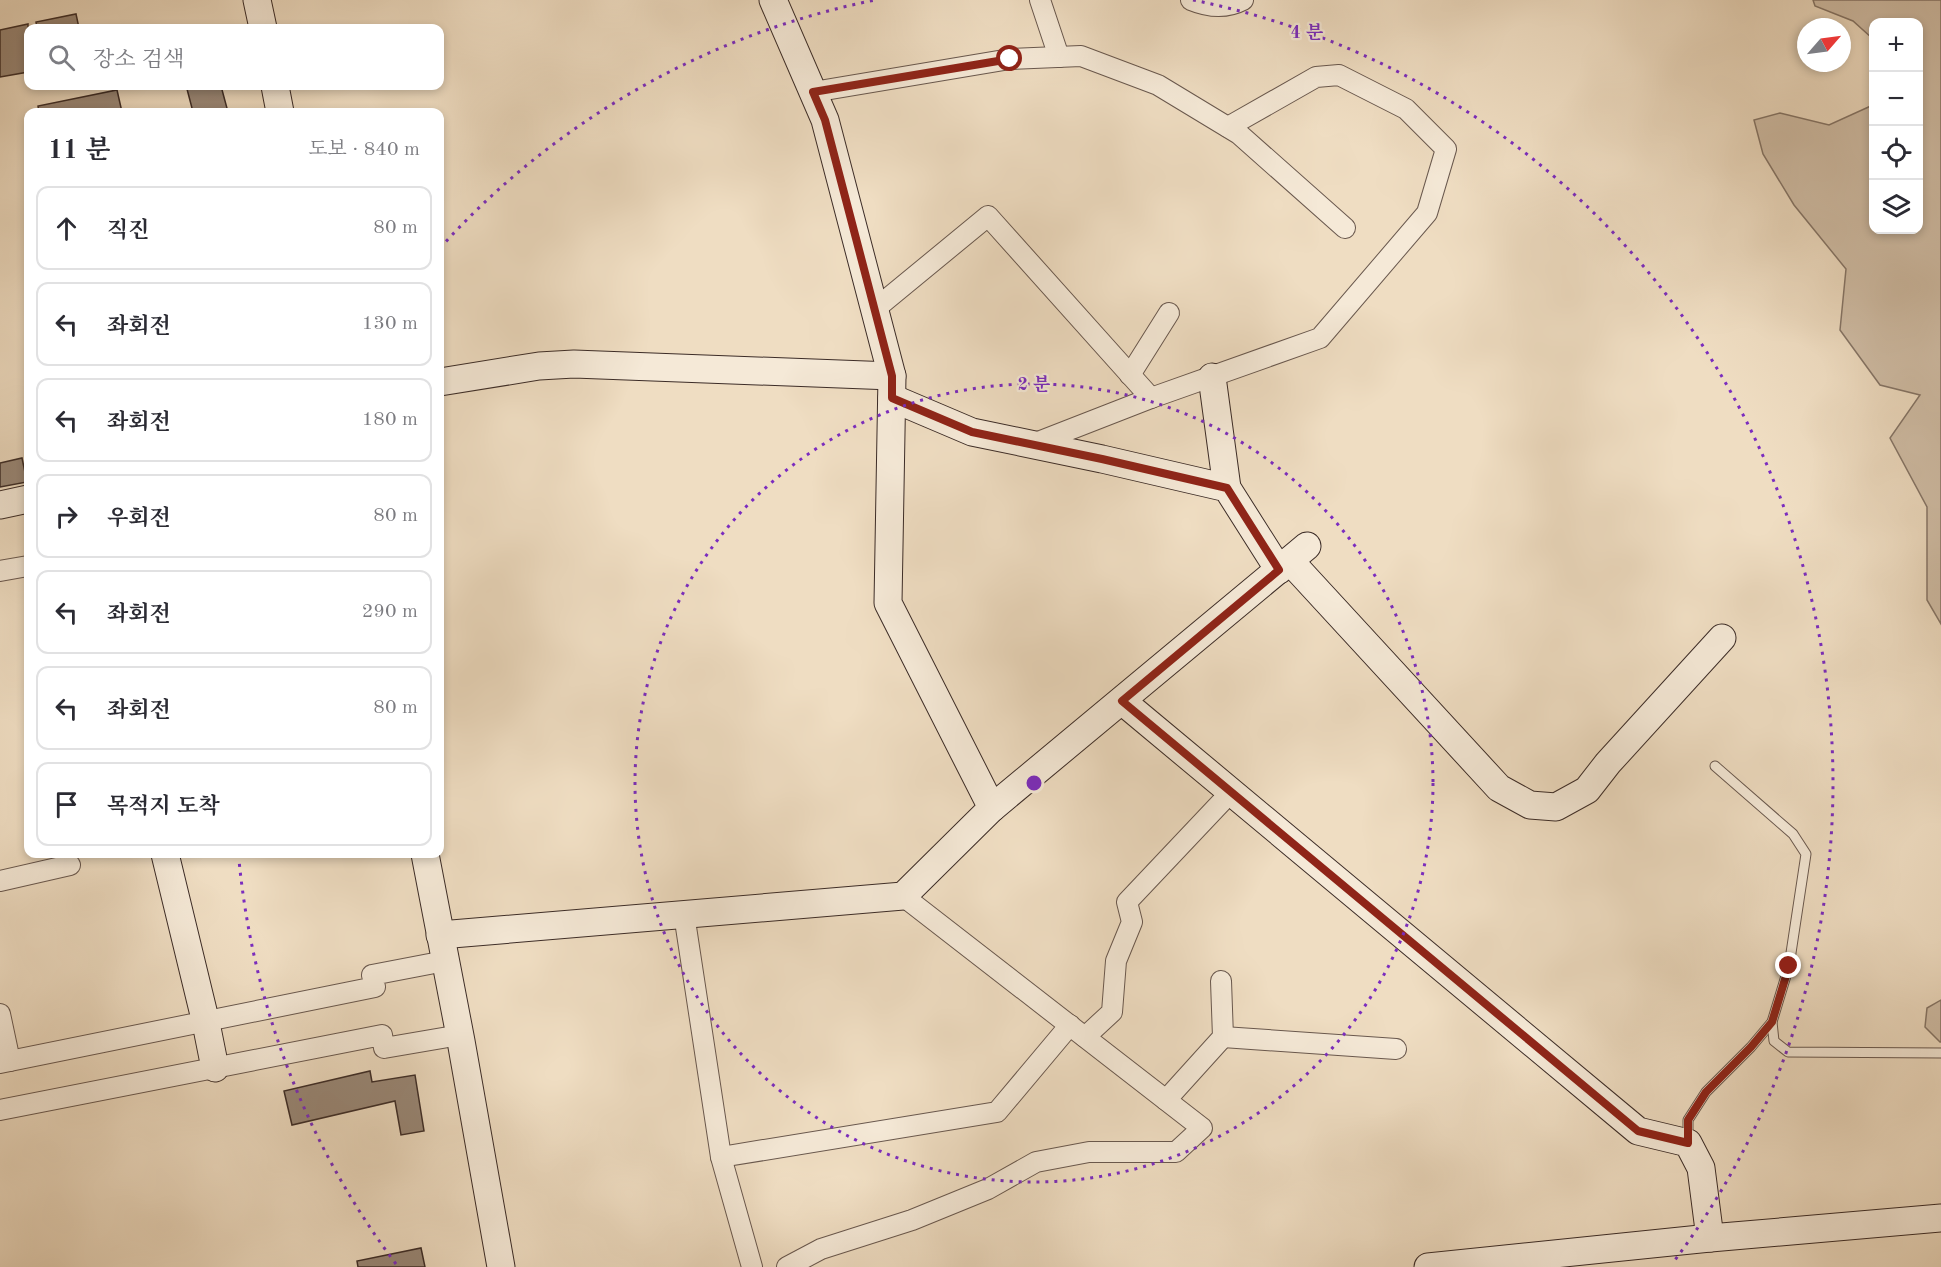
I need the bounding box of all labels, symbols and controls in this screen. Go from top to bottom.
north arrow [1797,18,1851,72]
map controls [1869,18,1923,234]
button: + [1869,18,1923,72]
text: 4 분 [1291,23,1324,42]
search box [24,24,444,90]
icon: search [45,41,78,74]
route start [996,45,1022,71]
text: 장소 검색 [93,49,184,71]
button: − [1869,72,1923,126]
button: locate [1869,126,1923,180]
text: 11 분 [48,138,111,164]
text: 도보 · 840 m [308,140,420,160]
button: layers [1869,180,1923,234]
icon: ahead [50,212,83,245]
text: 80 m [373,218,418,238]
text: 직진 [107,220,150,242]
icon: left [50,308,83,341]
text: 130 m [362,314,418,334]
text: 좌회전 [107,316,171,338]
text: 2 분 [1018,375,1051,394]
icon: left [50,404,83,437]
text: 180 m [362,410,418,430]
text: 좌회전 [107,412,171,434]
icon: right [50,500,83,533]
text: 80 m [373,506,418,526]
text: 우회전 [107,508,171,530]
icon: left [50,596,83,629]
text: 290 m [362,602,418,622]
text: 좌회전 [107,604,171,626]
icon: left [50,692,83,725]
text: 80 m [373,698,418,718]
text: 좌회전 [107,700,171,722]
centre of rings [1024,773,1044,793]
icon: arrive [50,788,83,821]
text: 목적지 도착 [107,796,219,818]
route end [1775,952,1801,978]

